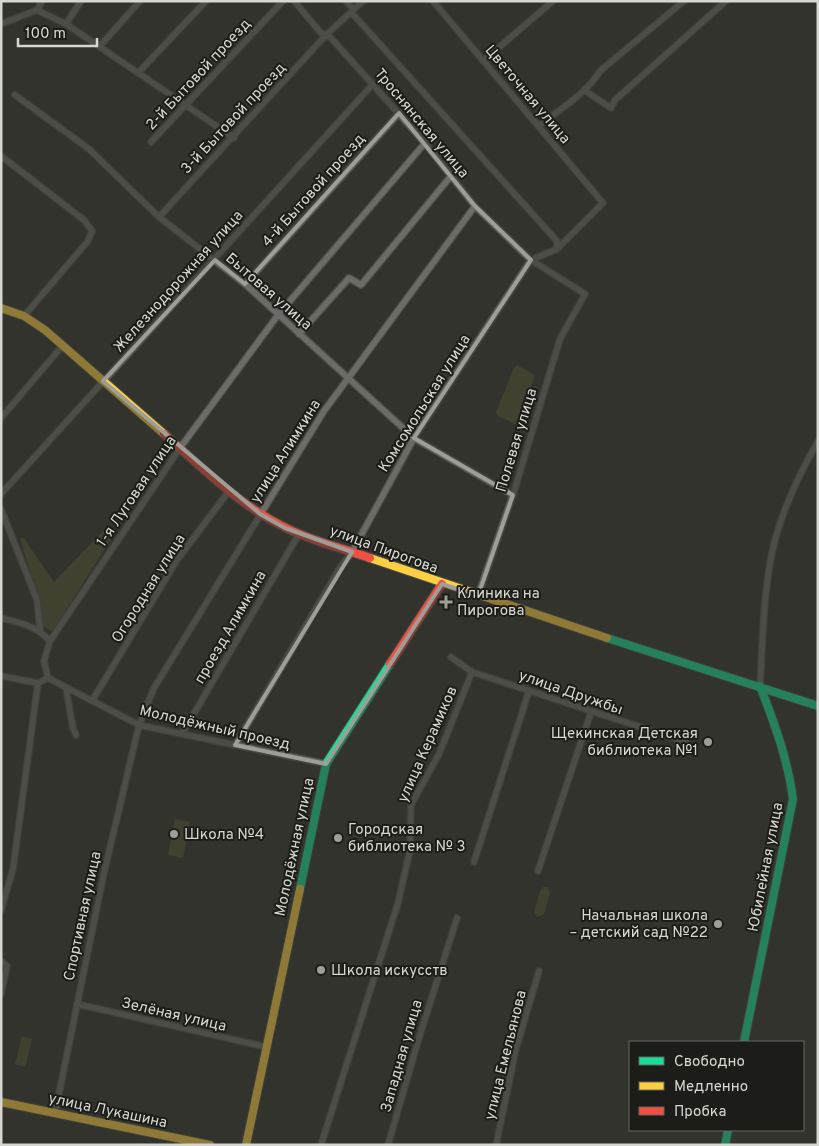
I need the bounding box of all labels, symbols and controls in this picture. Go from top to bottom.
scale bar [18,15,96,47]
street label: 2-й Бытовой проезд [142,15,256,135]
text: 100 m [25,25,66,44]
street label: Цветочная улица [480,42,574,148]
street label: 3-й Бытовой проезд [178,59,291,179]
street label: Троснянская улица [369,65,472,183]
street label: 4-й Бытовой проезд [258,130,370,252]
street label: Железнодорожная улица [110,207,248,357]
street label: Бытовая улица [221,249,315,335]
street label: Комсомольская улица [375,331,475,476]
street label: Полевая улица [493,386,542,495]
street label: улица Алимкина [247,396,326,507]
street label: 1-я Луговая улица [93,433,181,551]
street label: улица Пирогова [327,522,440,579]
street label: Огородная улица [108,531,190,647]
street label: проезд Алимкина [191,568,271,688]
place label: Клиника на Пирогова [457,585,540,621]
marker: Клиника на Пирогова [439,595,453,609]
street label: улица Дружбы [516,667,625,720]
street label: улица Керамиков [394,684,463,806]
street label: Молодёжный проезд [137,702,292,755]
place label: Щекинская Детская библиотека №1 [551,725,698,761]
marker: Щекинская Детская библиотека №1 [702,736,714,748]
street label: Молодёжная улица [272,776,319,918]
street label: Юбилейная улица [745,801,788,934]
place label: Городская библиотека № 3 [348,821,465,857]
place label: Школа №4 [184,826,264,845]
marker: Школа №4 [168,828,180,840]
marker: Городская библиотека № 3 [332,832,344,844]
street label: Спортивная улица [60,850,106,983]
place label: Начальная школа – детский сад №22 [569,907,708,943]
marker: Начальная школа – детский сад №22 [712,918,724,930]
place label: Школа искусств [331,962,448,981]
marker: Школа искусств [315,964,327,976]
street label: улица Емельянова [481,989,532,1122]
street label: Зелёная улица [119,994,228,1037]
street label: Западная улица [377,998,428,1115]
legend [629,1041,804,1131]
text: Свободно [674,1053,745,1072]
text: Медленно [674,1078,748,1097]
street label: улица Лукашина [47,1090,169,1133]
text: Пробка [674,1103,726,1122]

